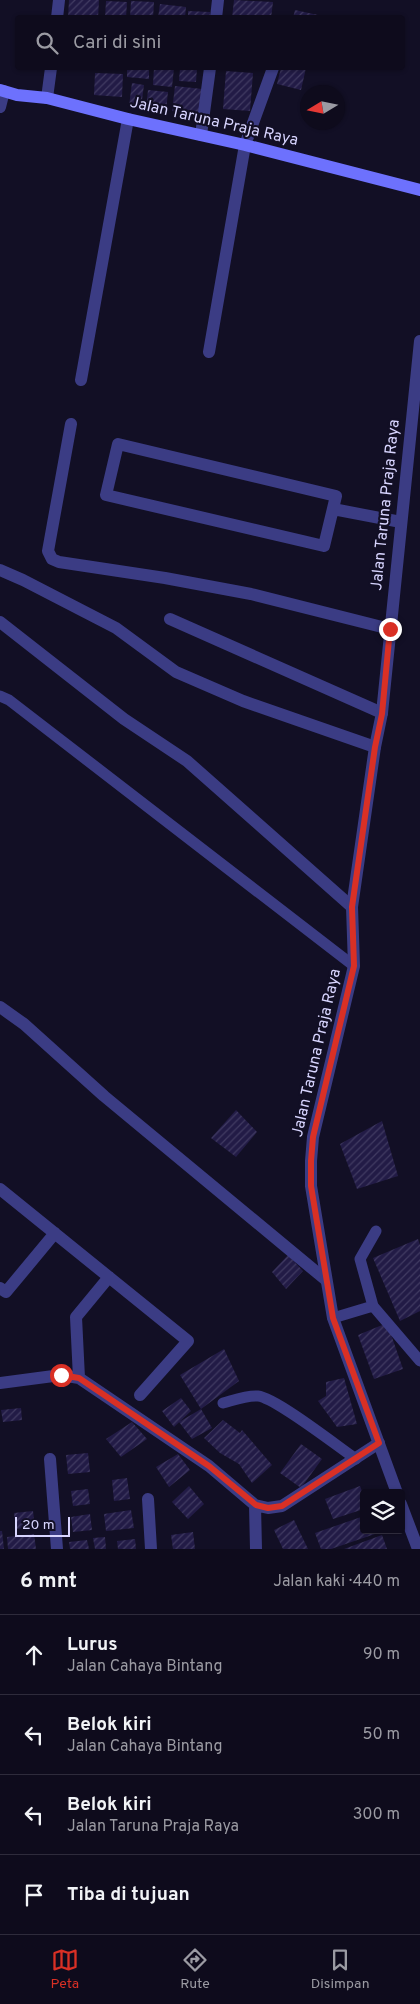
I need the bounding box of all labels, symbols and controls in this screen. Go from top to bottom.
search box [15,15,405,70]
icon: search [33,29,61,57]
text: Cari di sini [73,31,161,55]
north arrow [300,85,345,130]
street label: Jalan Taruna Praja Raya [128,93,300,151]
street label: Jalan Taruna Praja Raya [367,418,405,592]
route end [379,618,402,641]
street label: Jalan Taruna Praja Raya [288,967,346,1139]
route start [50,1364,73,1387]
map controls [360,1489,405,1534]
button: layers [360,1489,405,1534]
scale bar [15,1514,70,1537]
text: 20 m [22,1517,55,1534]
text: 6 mnt [20,1568,77,1595]
text: Jalan kaki · 440 m [273,1572,400,1592]
text: Lurus [67,1633,118,1657]
icon: ahead [20,1641,48,1669]
text: 90 m [363,1645,400,1665]
text: Jalan Cahaya Bintang [67,1657,222,1677]
text: Belok kiri [67,1713,152,1737]
icon: left [20,1721,48,1749]
text: 50 m [363,1725,400,1745]
text: Jalan Cahaya Bintang [67,1737,222,1757]
text: Belok kiri [67,1793,152,1817]
icon: left [20,1801,48,1829]
text: 300 m [353,1805,400,1825]
text: Jalan Taruna Praja Raya [67,1817,239,1837]
icon: arrive [20,1881,48,1909]
text: Tiba di tujuan [67,1883,190,1907]
tab: Peta [50,1946,79,1993]
tab: Rute [180,1946,210,1993]
tab: Disimpan [311,1946,370,1993]

